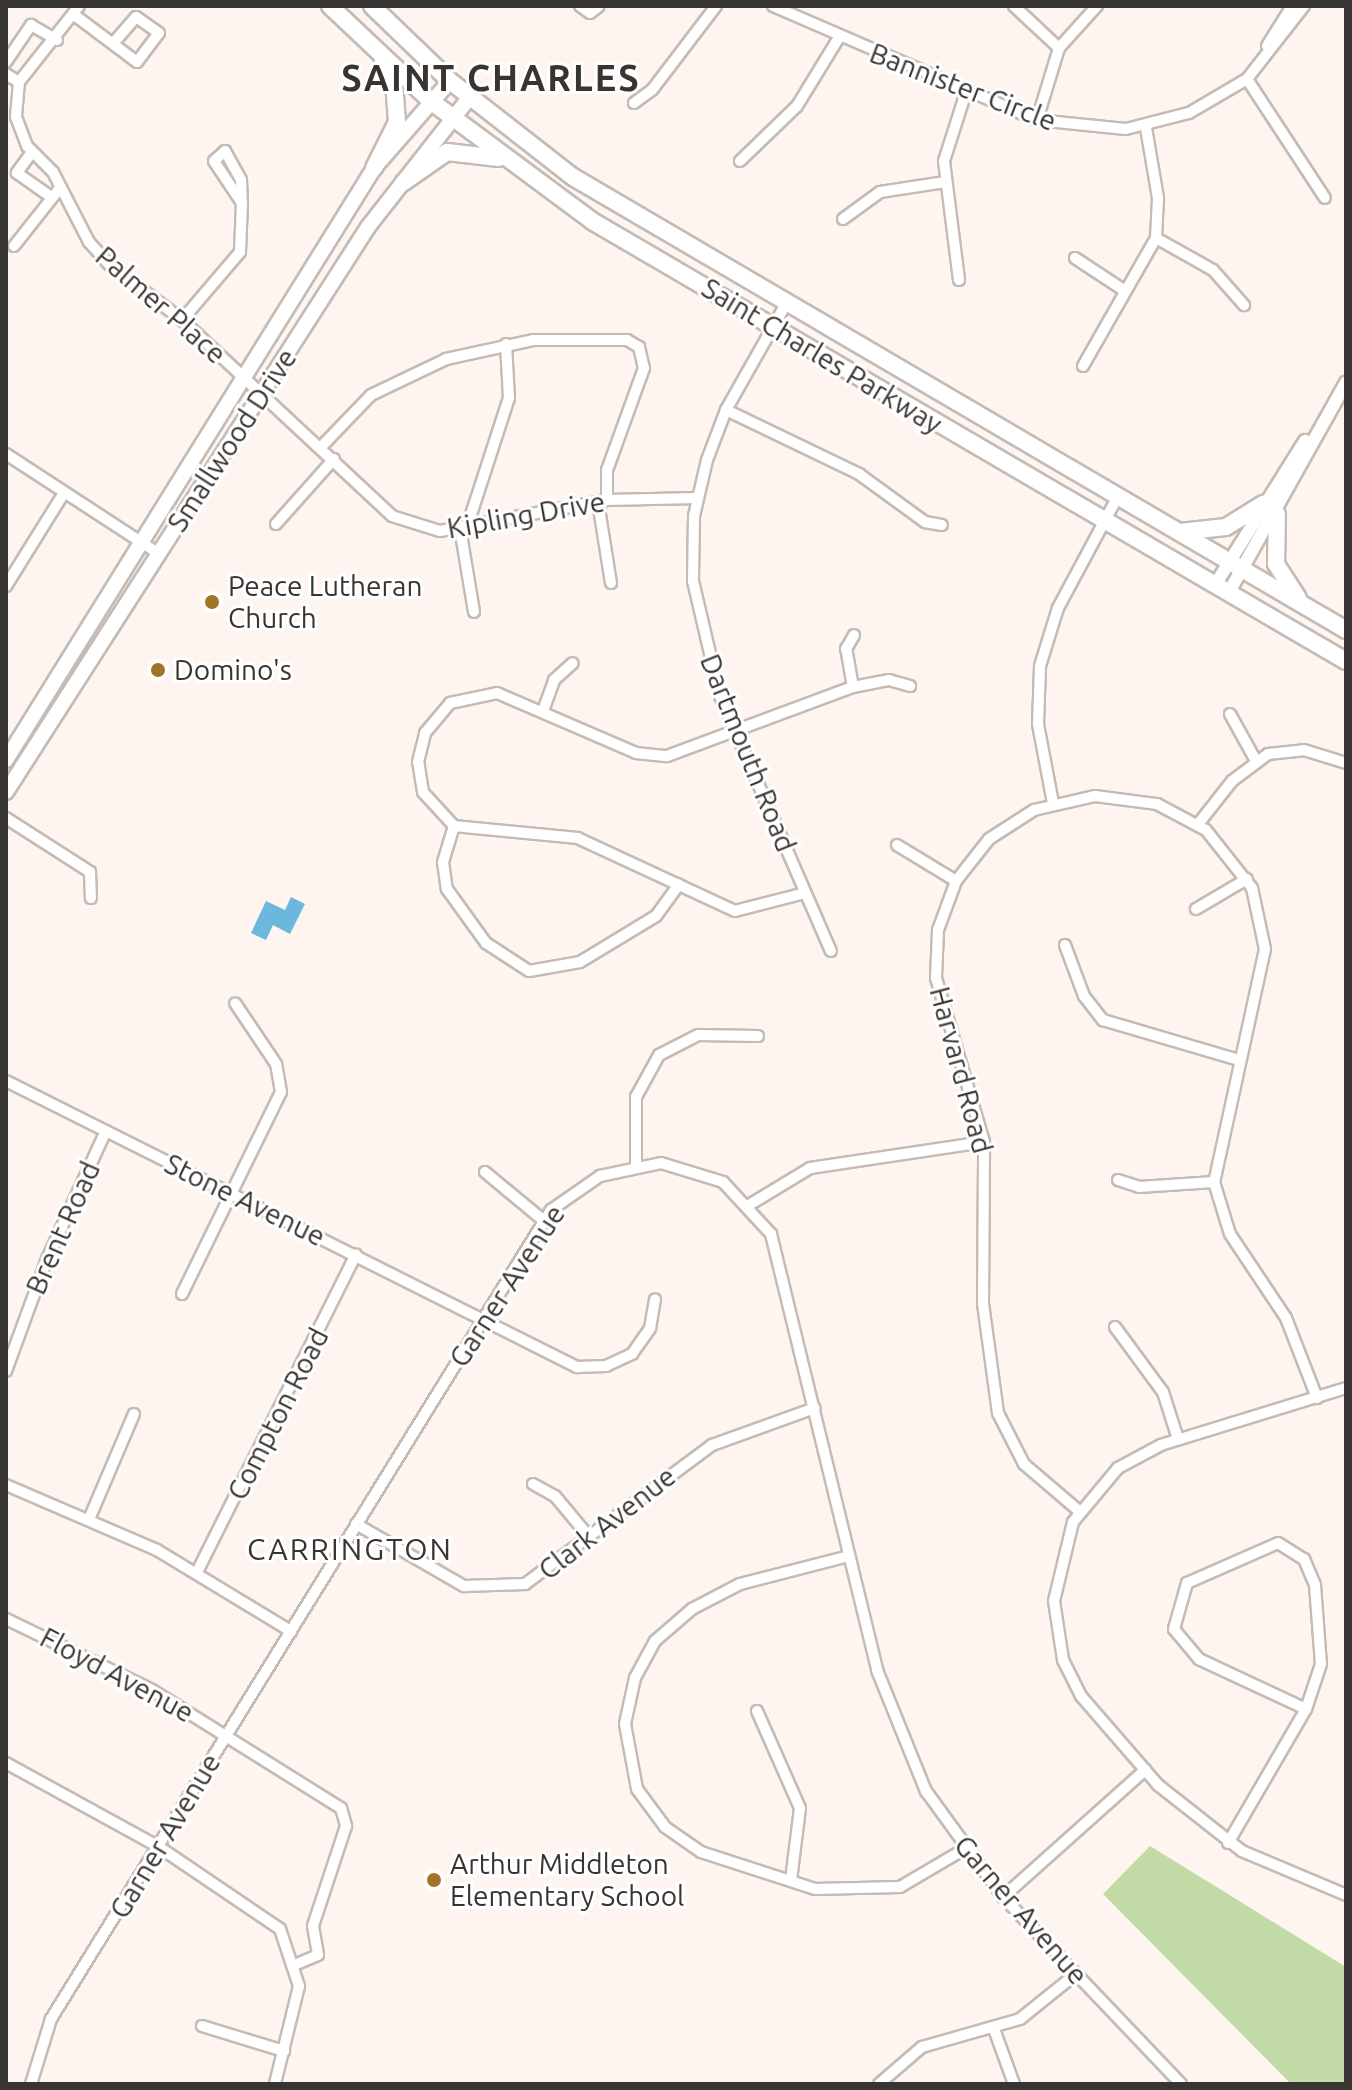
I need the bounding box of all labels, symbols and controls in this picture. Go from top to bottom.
street label: Bannister Circle [865,36,1061,138]
district label: SAINT CHARLES [341,56,641,100]
street label: Palmer Place [89,239,233,371]
street label: Saint Charles Parkway [696,271,948,441]
street label: Smallwood Drive [160,342,304,538]
street label: Kipling Drive [444,485,608,545]
place label: Peace Lutheran Church [228,569,422,635]
marker: Peace Lutheran Church [203,593,221,611]
street label: Dartmouth Road [693,649,803,857]
place label: Domino's [174,653,292,687]
marker: Domino's [149,661,167,679]
street label: Harvard Road [923,983,999,1157]
street label: Stone Avenue [159,1147,331,1253]
street label: Brent Road [19,1156,107,1300]
street label: Garner Avenue [442,1199,572,1373]
street label: Compton Road [220,1322,336,1506]
street label: Clark Avenue [532,1459,682,1587]
district label: CARRINGTON [247,1531,453,1567]
street label: Floyd Avenue [35,1621,199,1729]
street label: Garner Avenue [103,1747,227,1925]
street label: Garner Avenue [947,1829,1095,1991]
place label: Arthur Middleton Elementary School [450,1847,684,1913]
marker: Arthur Middleton Elementary School [425,1871,443,1889]

